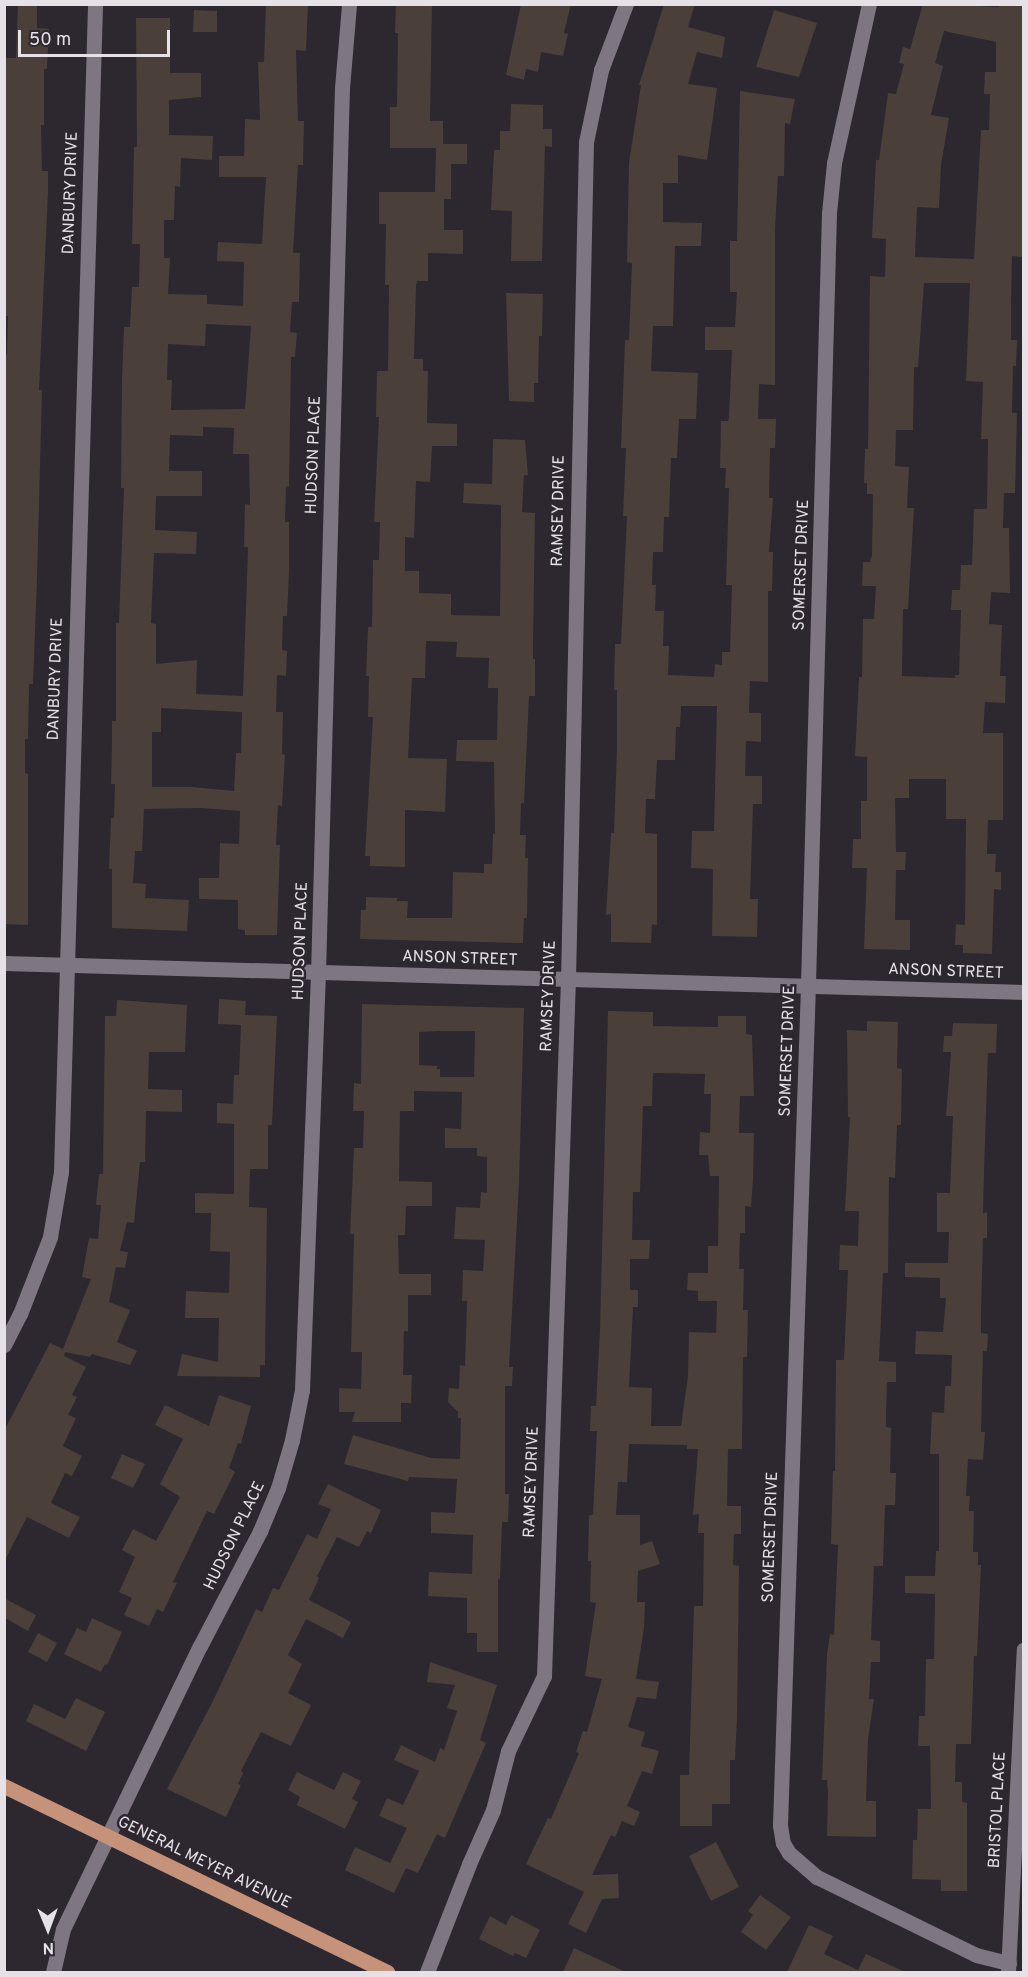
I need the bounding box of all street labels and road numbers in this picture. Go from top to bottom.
street label: DANBURY DRIVE [59,131,83,255]
street label: HUDSON PLACE [302,395,326,515]
street label: RAMSEY DRIVE [548,455,570,567]
street label: SOMERSET DRIVE [790,499,814,631]
street label: DANBURY DRIVE [44,617,68,741]
street label: HUDSON PLACE [289,881,313,1001]
street label: RAMSEY DRIVE [537,940,561,1052]
street label: ANSON STREET [402,947,518,971]
street label: ANSON STREET [888,960,1004,984]
street label: SOMERSET DRIVE [776,985,800,1117]
street label: RAMSEY DRIVE [520,1426,544,1538]
street label: SOMERSET DRIVE [759,1471,783,1603]
street label: HUDSON PLACE [200,1478,270,1594]
street label: BRISTOL PLACE [985,1751,1011,1869]
street label: GENERAL MEYER AVENUE [114,1812,294,1914]

